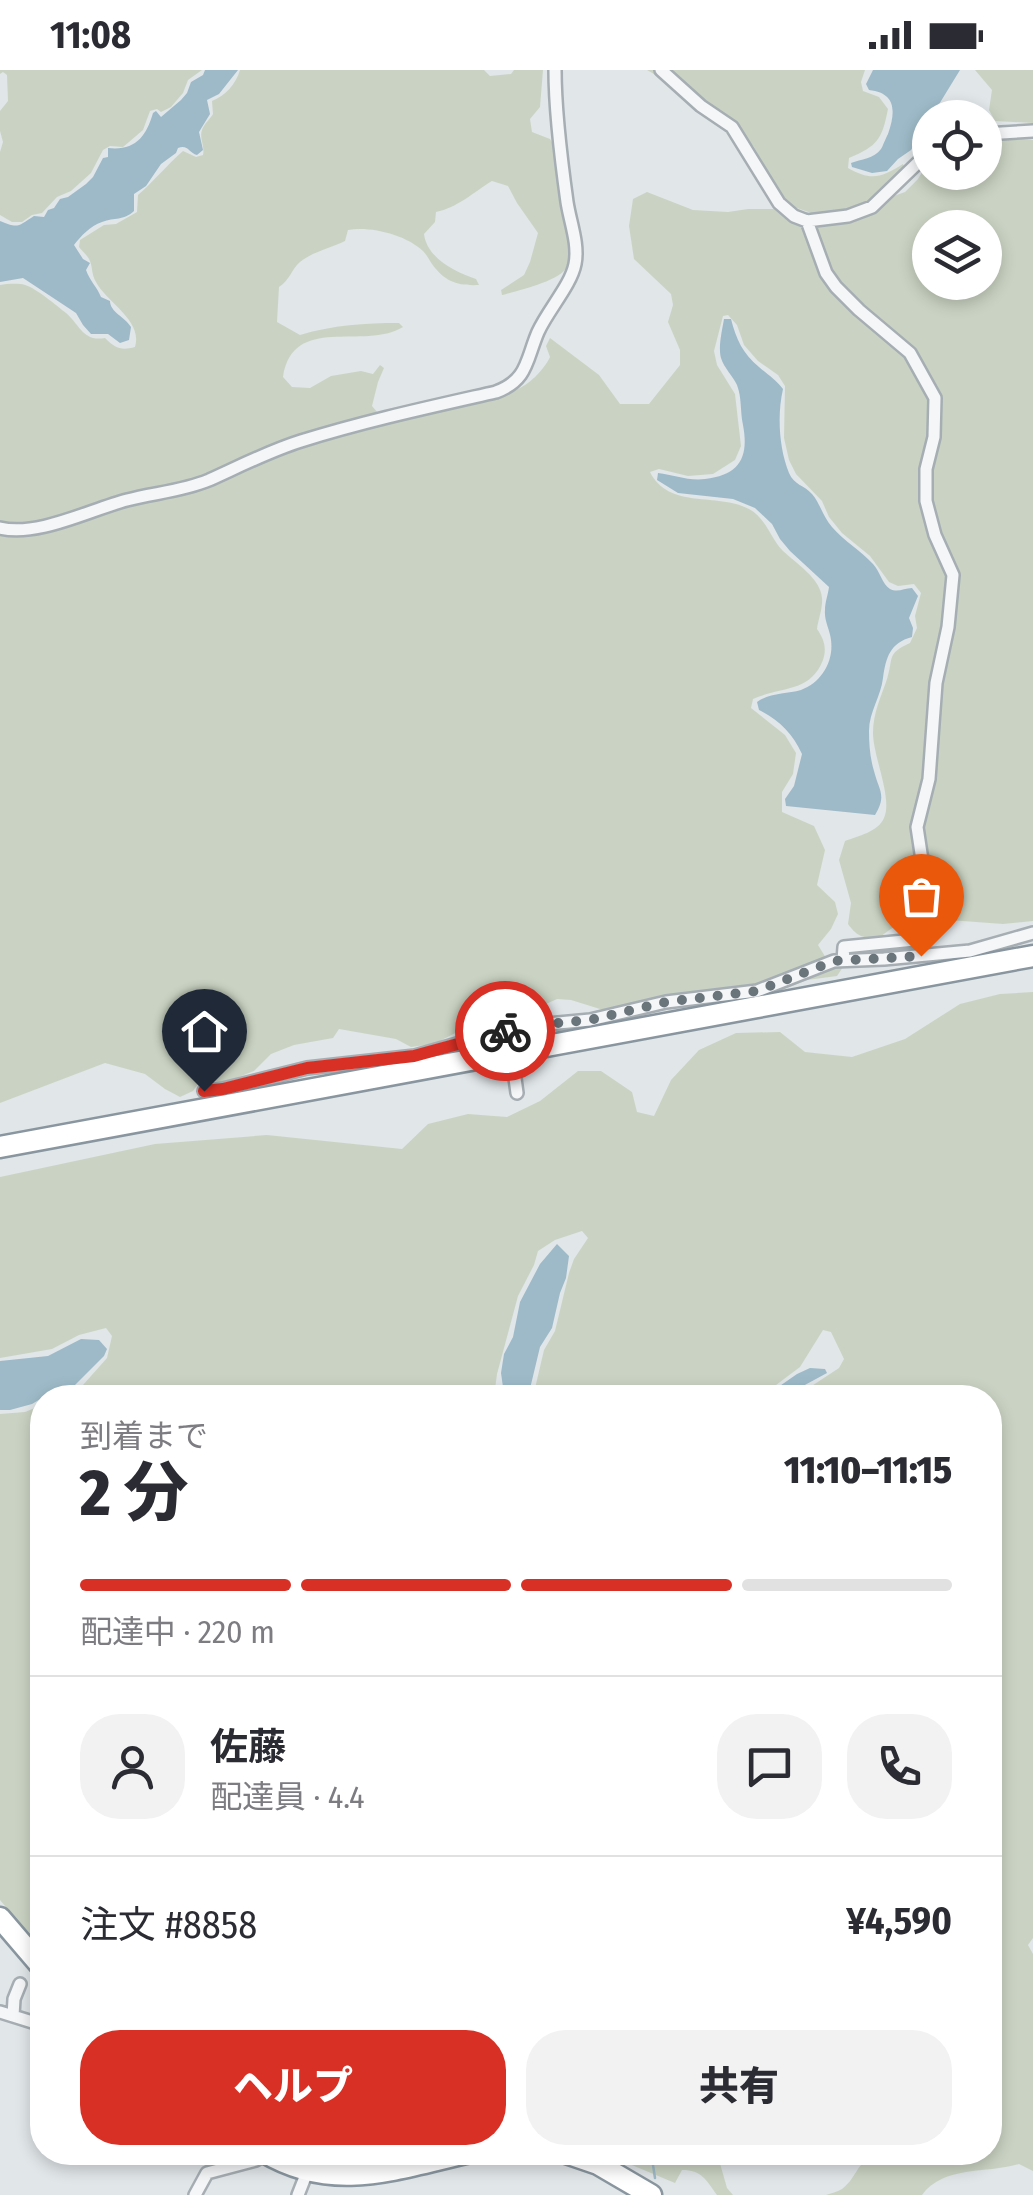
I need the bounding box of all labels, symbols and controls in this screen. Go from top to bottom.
text: 11:08 [50,12,131,58]
map controls [912,100,1002,300]
button: locate [912,100,1002,190]
button: layers [912,210,1002,300]
pin [879,854,964,957]
icon: bag [894,869,949,924]
courier [455,981,555,1081]
pin [162,989,247,1092]
icon: home [177,1004,232,1059]
icon: bike [478,1004,533,1059]
text: 到着まで [80,1417,208,1455]
text: 11:10–11:15 [784,1447,952,1493]
text: 2 分 [80,1454,189,1532]
text: 配達中 · 220 m [80,1613,275,1651]
button: person [80,1714,185,1819]
button: chat [717,1714,822,1819]
button: phone [847,1714,952,1819]
text: 佐藤 [210,1724,286,1770]
text: 配達員 · 4.4 [210,1778,365,1816]
text: ¥4,590 [846,1898,952,1944]
text: 注文 #8858 [80,1902,257,1948]
button: ヘルプ [80,2030,506,2145]
button: 共有 [526,2030,952,2145]

